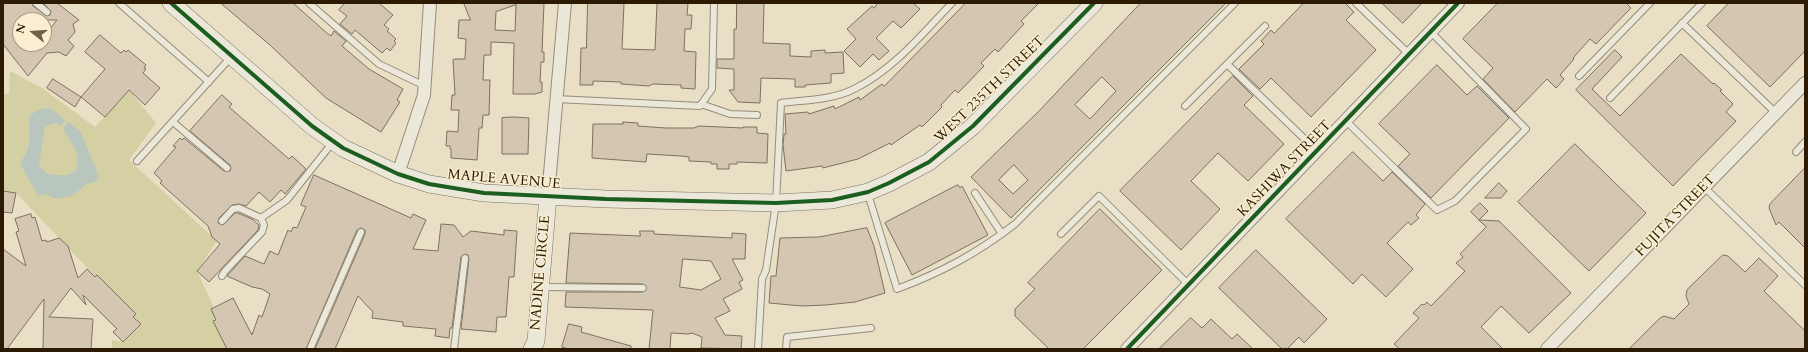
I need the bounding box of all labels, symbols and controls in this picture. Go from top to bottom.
north arrow [12,12,52,52]
text: N [12,22,30,35]
street label: WEST 235TH STREET [931,33,1049,147]
street label: KASHIWA STREET [1235,117,1335,221]
street label: MAPLE AVENUE [447,167,561,193]
street label: FUJITA STREET [1633,172,1719,260]
street label: NADINE CIRCLE [528,215,554,331]

